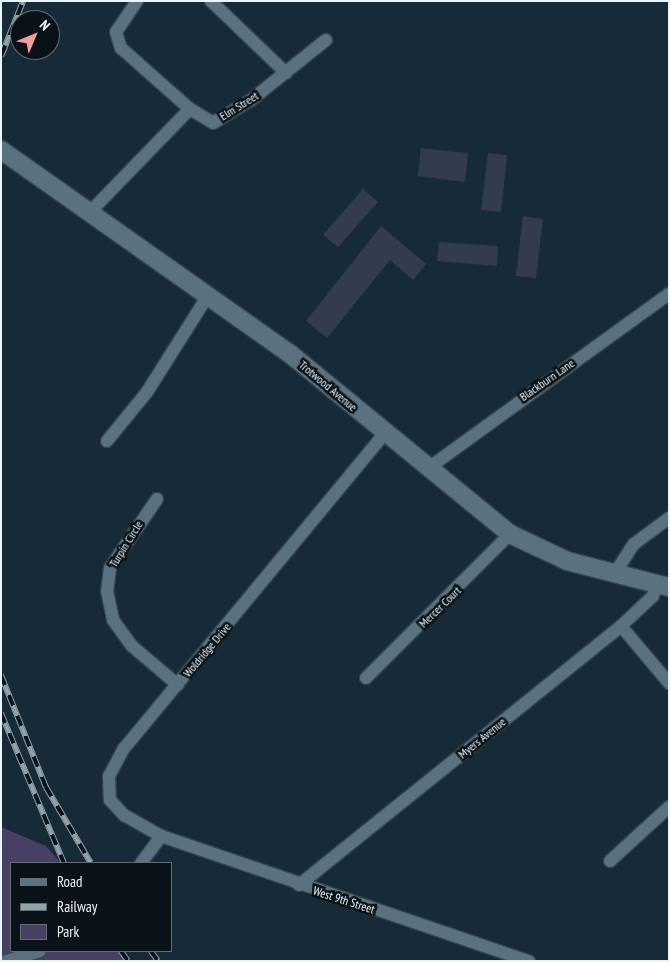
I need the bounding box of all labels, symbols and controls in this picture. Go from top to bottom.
north arrow [10,10,60,60]
text: N [36,16,54,34]
street label: Elm Street [217,88,261,124]
street label: Blackburn Lane [517,356,577,404]
street label: Trotwood Avenue [296,357,360,415]
street label: Turpin Circle [106,518,146,570]
street label: Mercer Court [416,583,464,631]
street label: Woldridge Drive [180,620,234,680]
street label: Myers Avenue [455,714,509,762]
legend [10,862,172,952]
text: Road [57,872,83,891]
street label: West 9th Street [311,883,377,917]
text: Railway [57,897,97,916]
text: Park [57,922,79,941]

